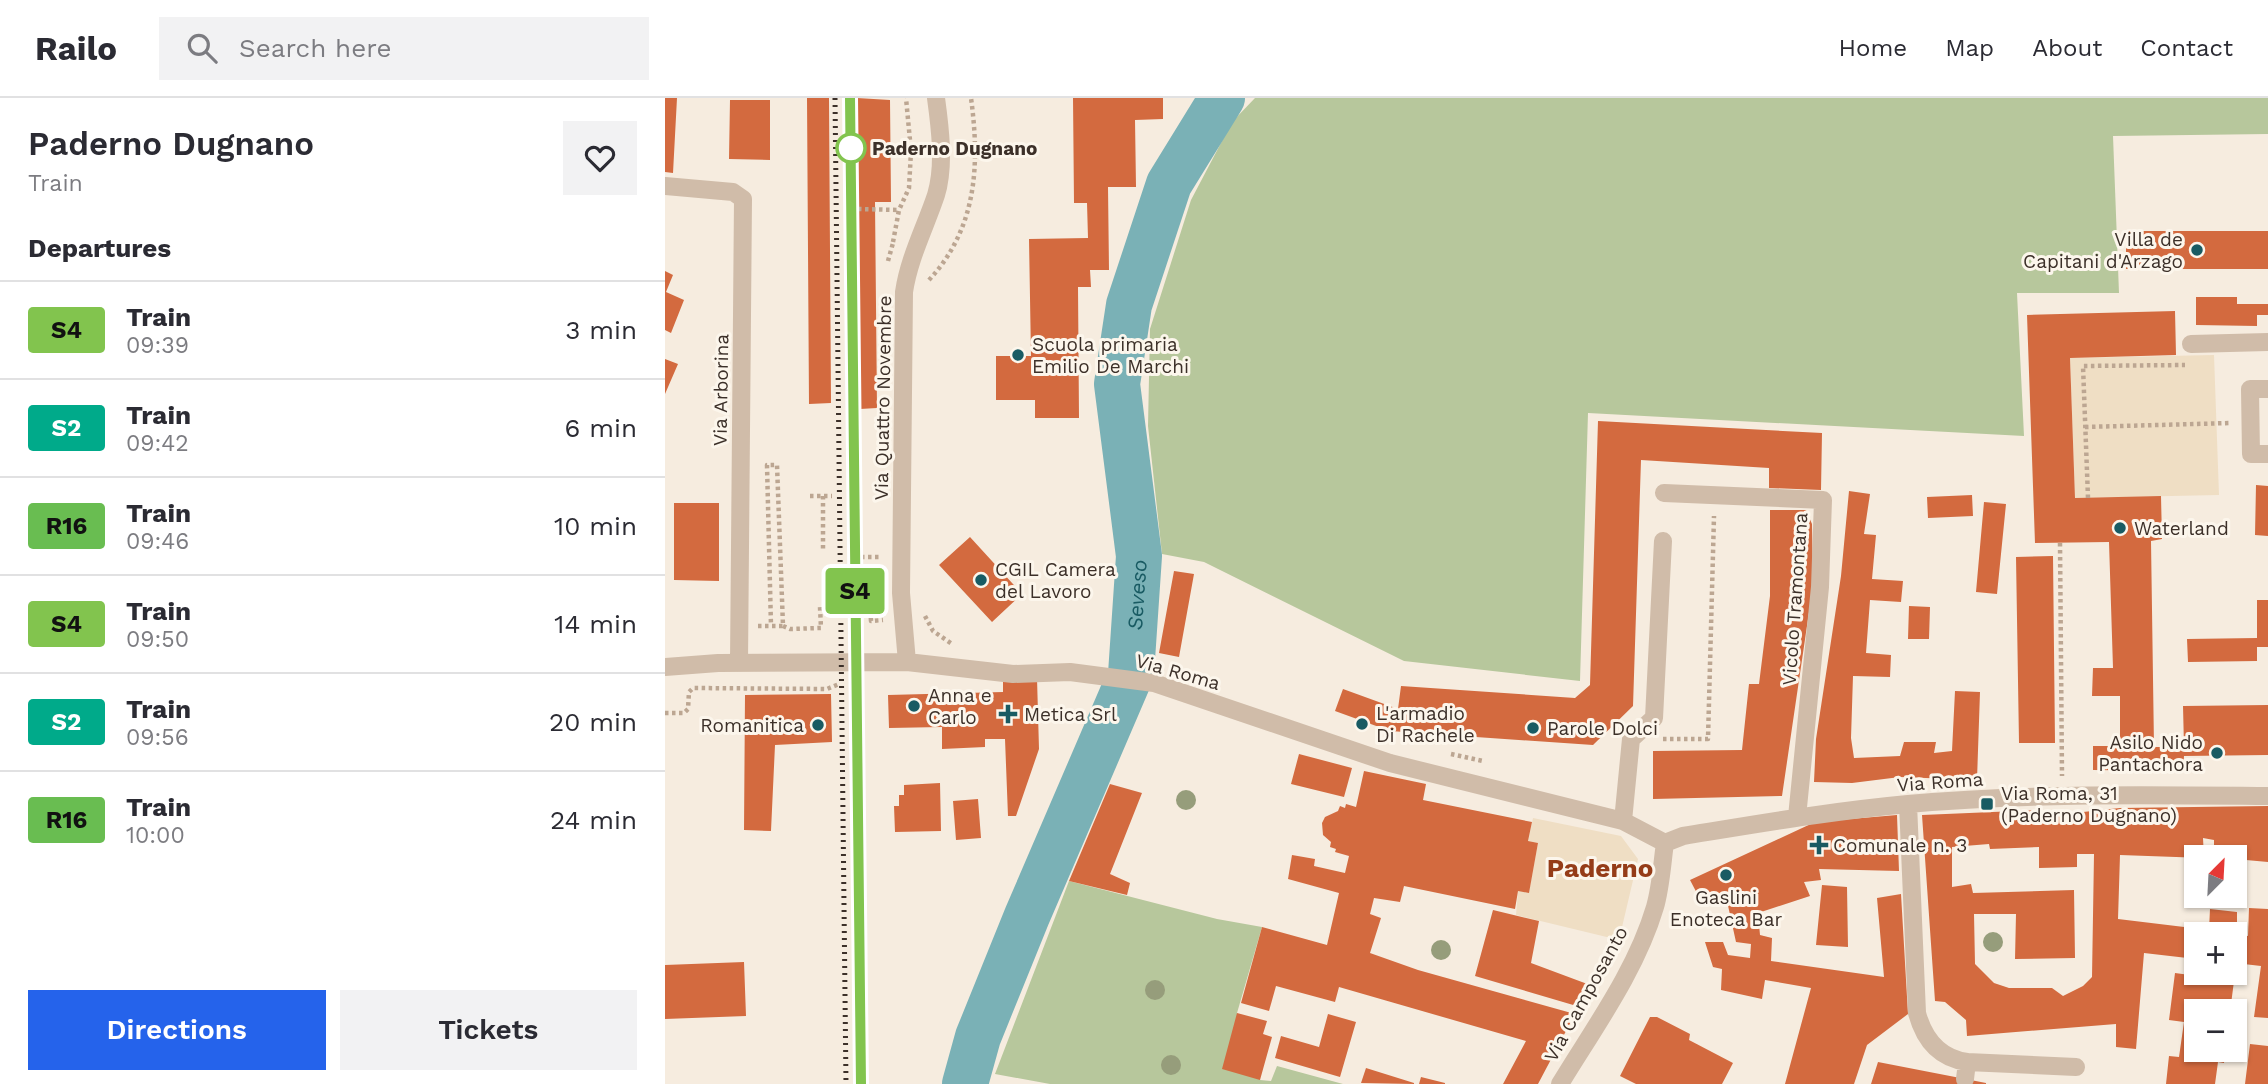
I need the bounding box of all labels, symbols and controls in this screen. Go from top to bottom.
search box [159,17,649,80]
text: Railo [35,29,117,68]
icon: search [183,29,221,67]
text: Search here [239,33,391,63]
text: Home [1839,34,1907,62]
text: Map [1945,34,1994,62]
text: About [2032,34,2102,62]
text: Contact [2140,34,2233,62]
button: heart [563,121,637,195]
text: Paderno Dugnano [28,124,314,163]
marker: Paderno Dugnano [836,133,866,163]
place label: Paderno Dugnano [872,137,1037,160]
text: Train [28,170,83,197]
place label: Villa de Capitani d'Arzago [2023,228,2183,273]
text: Departures [28,233,171,263]
marker: Villa de Capitani d'Arzago [2189,242,2205,258]
street label: Via Quattro Novembre [870,295,896,501]
text: Train [126,302,191,332]
text: 3 min [565,315,637,345]
text: S4 [51,316,82,344]
text: 09:39 [126,332,189,359]
street label: Via Arborina [709,333,733,446]
place label: Scuola primaria Emilio De Marchi [1032,333,1189,378]
marker: Scuola primaria Emilio De Marchi [1010,347,1026,363]
text: Train [126,400,191,430]
text: 6 min [565,413,637,443]
text: S2 [52,414,81,442]
text: 09:42 [126,430,189,457]
text: Train [126,498,191,528]
text: 10 min [554,511,637,541]
street label: Vicolo Tramontana [1777,511,1813,686]
text: R16 [46,512,87,540]
place label: Waterland [2134,517,2229,540]
marker: Waterland [2112,520,2128,536]
text: 09:46 [126,528,189,555]
place label: CGIL Camera del Lavoro [995,558,1116,603]
water label: Seveso [1121,559,1151,631]
line badge: S4 [823,568,886,614]
marker: CGIL Camera del Lavoro [973,572,989,588]
text: S4 [840,577,870,605]
text: Train [126,596,191,626]
text: 14 min [554,609,637,639]
text: S4 [51,610,82,638]
text: 09:50 [126,626,189,653]
street label: Via Roma [1133,649,1223,695]
place label: Anna e Carlo [928,684,992,729]
text: Train [126,694,191,724]
marker: Anna e Carlo [906,698,922,714]
place label: L'armadio Di Rachele [1376,702,1475,747]
place label: Metica Srl [1024,703,1117,726]
marker: Metica Srl [998,704,1018,724]
text: 20 min [549,707,637,737]
text: S2 [52,708,81,736]
place label: Romanitica [700,714,804,737]
marker: L'armadio Di Rachele [1354,716,1370,732]
marker: Romanitica [810,717,826,733]
place label: Parole Dolci [1547,717,1658,740]
marker: Parole Dolci [1525,720,1541,736]
text: 09:56 [126,724,189,751]
place label: Asilo Nido Pantachora [2098,731,2203,776]
marker: Asilo Nido Pantachora [2209,745,2225,761]
street label: Via Roma [1896,767,1984,796]
place label: Via Roma, 31 (Paderno Dugnano) [2001,782,2177,827]
text: Train [126,792,191,822]
marker: Via Roma, 31 (Paderno Dugnano) [1979,796,1995,812]
text: 24 min [550,805,637,835]
text: R16 [46,806,87,834]
text: 10:00 [126,822,185,849]
place label: Comunale n. 3 [1833,834,1967,857]
marker: Comunale n. 3 [1811,837,1827,853]
north arrow [2184,845,2247,908]
map controls [2184,845,2247,1062]
district label: Paderno [1547,853,1653,883]
marker: Gaslini Enoteca Bar [1718,867,1734,883]
place label: Gaslini Enoteca Bar [1670,886,1782,931]
street label: Via Camposanto [1539,922,1633,1066]
button: + [2184,922,2247,985]
button: Directions [28,990,326,1070]
button: Tickets [340,990,637,1070]
button: − [2184,999,2247,1062]

